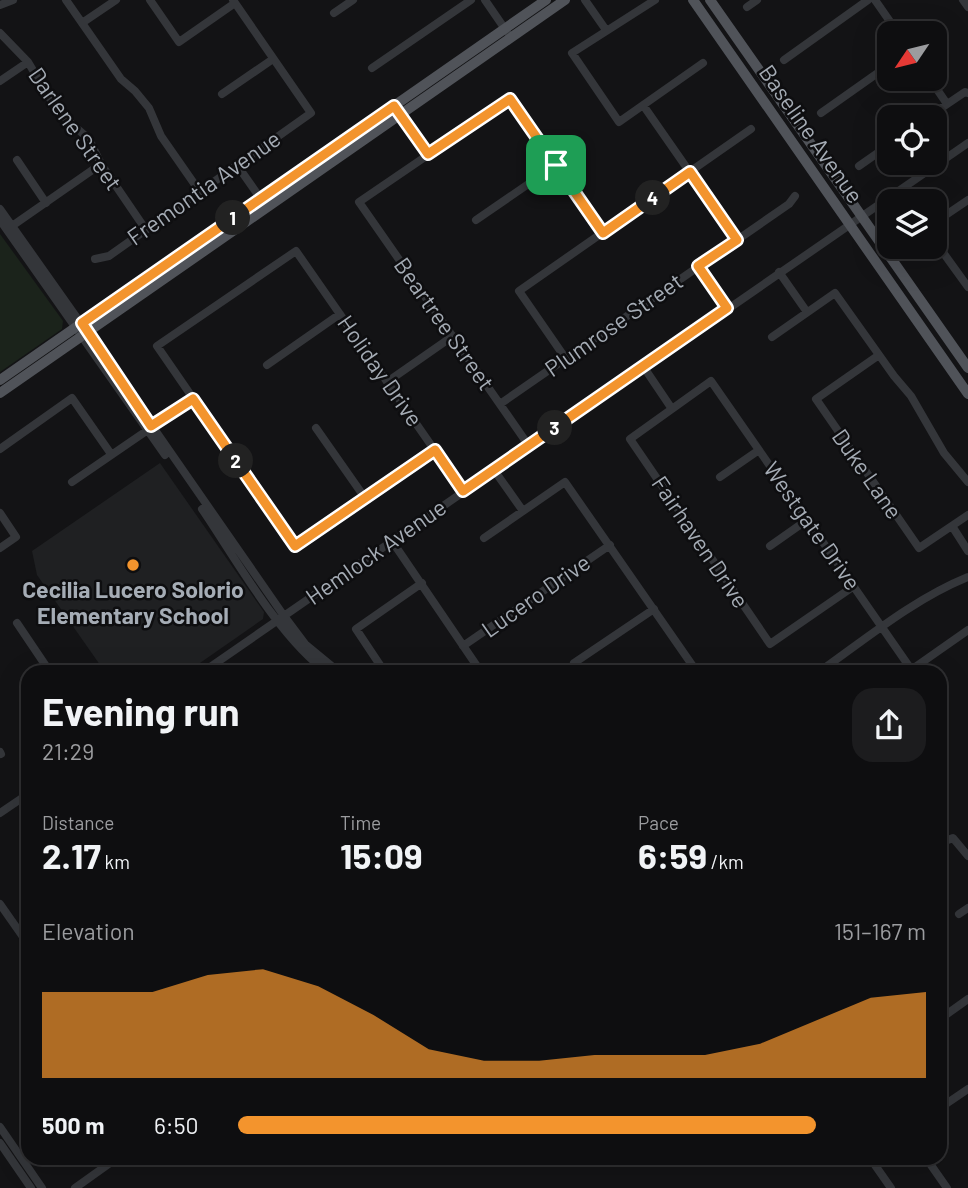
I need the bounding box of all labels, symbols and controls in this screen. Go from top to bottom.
north arrow [877,21,947,91]
map controls [877,21,947,259]
street label: Baseline Avenue [754,59,870,208]
street label: Darlene Street [23,62,128,195]
button: locate [877,105,947,175]
street label: Fremontia Avenue [121,124,286,250]
pin [526,135,586,195]
icon: arrive [537,146,575,184]
pin: 4 [636,180,670,216]
text: 4 [647,186,658,209]
button: layers [877,189,947,259]
pin: 1 [216,200,250,235]
text: 1 [229,206,236,229]
street label: Beartree Street [389,252,501,395]
street label: Plumrose Street [539,266,688,382]
street label: Holiday Drive [332,309,429,431]
pin: 3 [538,410,572,446]
text: 3 [549,416,560,439]
street label: Duke Lane [827,423,909,524]
pin: 2 [218,444,254,478]
text: 2 [230,449,241,472]
street label: Westgate Drive [758,456,867,595]
street label: Fairhaven Drive [646,470,755,613]
street label: Hemlock Avenue [300,492,451,610]
street label: Lucero Drive [476,548,595,643]
marker: Cecilia Lucero Solorio Elementary School [125,557,141,573]
place label: Cecilia Lucero Solorio Elementary School [22,575,244,629]
text: Evening run [42,688,240,734]
button: share [852,688,926,762]
text: 21:29 [42,737,94,765]
text: Distance [42,811,114,834]
text: Time [340,811,381,834]
text: Pace [638,811,679,834]
text: 2.17 [42,834,101,876]
text: 15:09 [340,834,423,876]
text: 6:59 [638,834,707,876]
text: km [101,850,130,873]
text: /km [707,850,744,873]
text: Elevation [42,917,135,945]
text: 151–167 m [834,917,926,945]
text: 500 m [42,1111,104,1139]
text: 6:50 [154,1111,198,1139]

